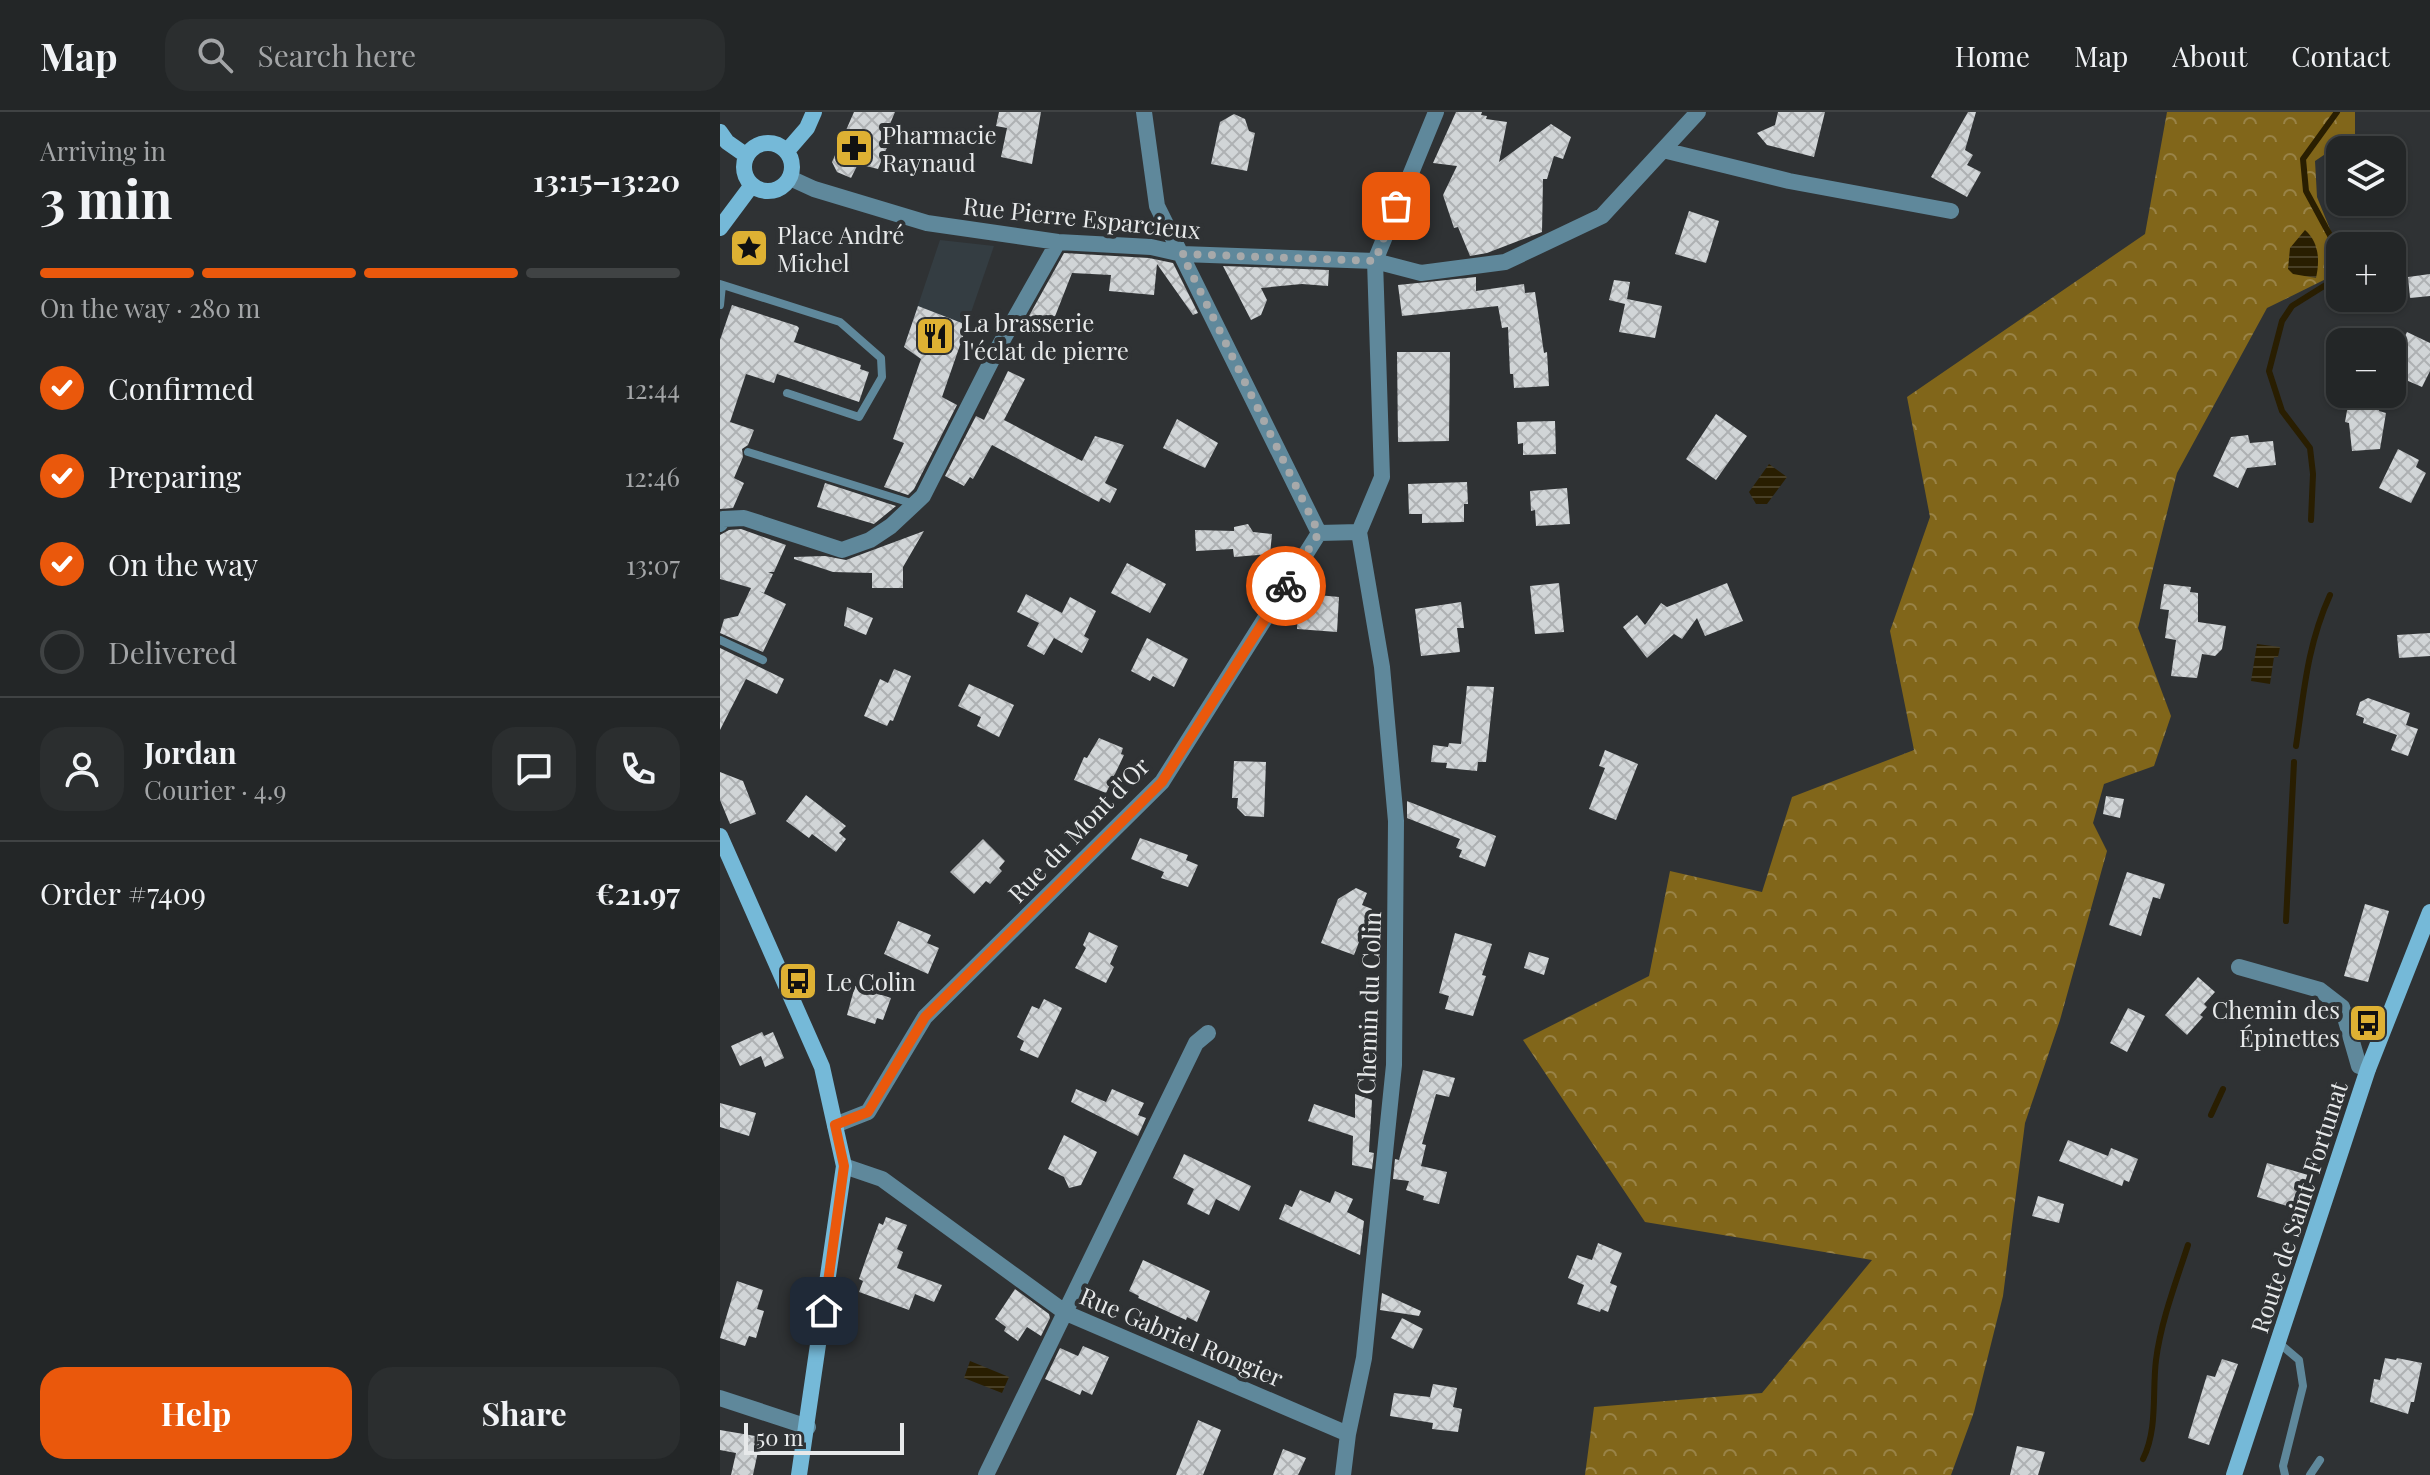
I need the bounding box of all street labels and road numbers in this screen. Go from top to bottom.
street label: Rue Pierre Esparcieux [962,189,1203,245]
street label: Rue du Mont d'Or [1000,749,1156,909]
street label: Chemin du Colin [1349,911,1387,1095]
street label: Route de Saint-Fortunat [2242,1077,2354,1337]
street label: Rue Gabriel Rongier [1075,1279,1289,1393]

